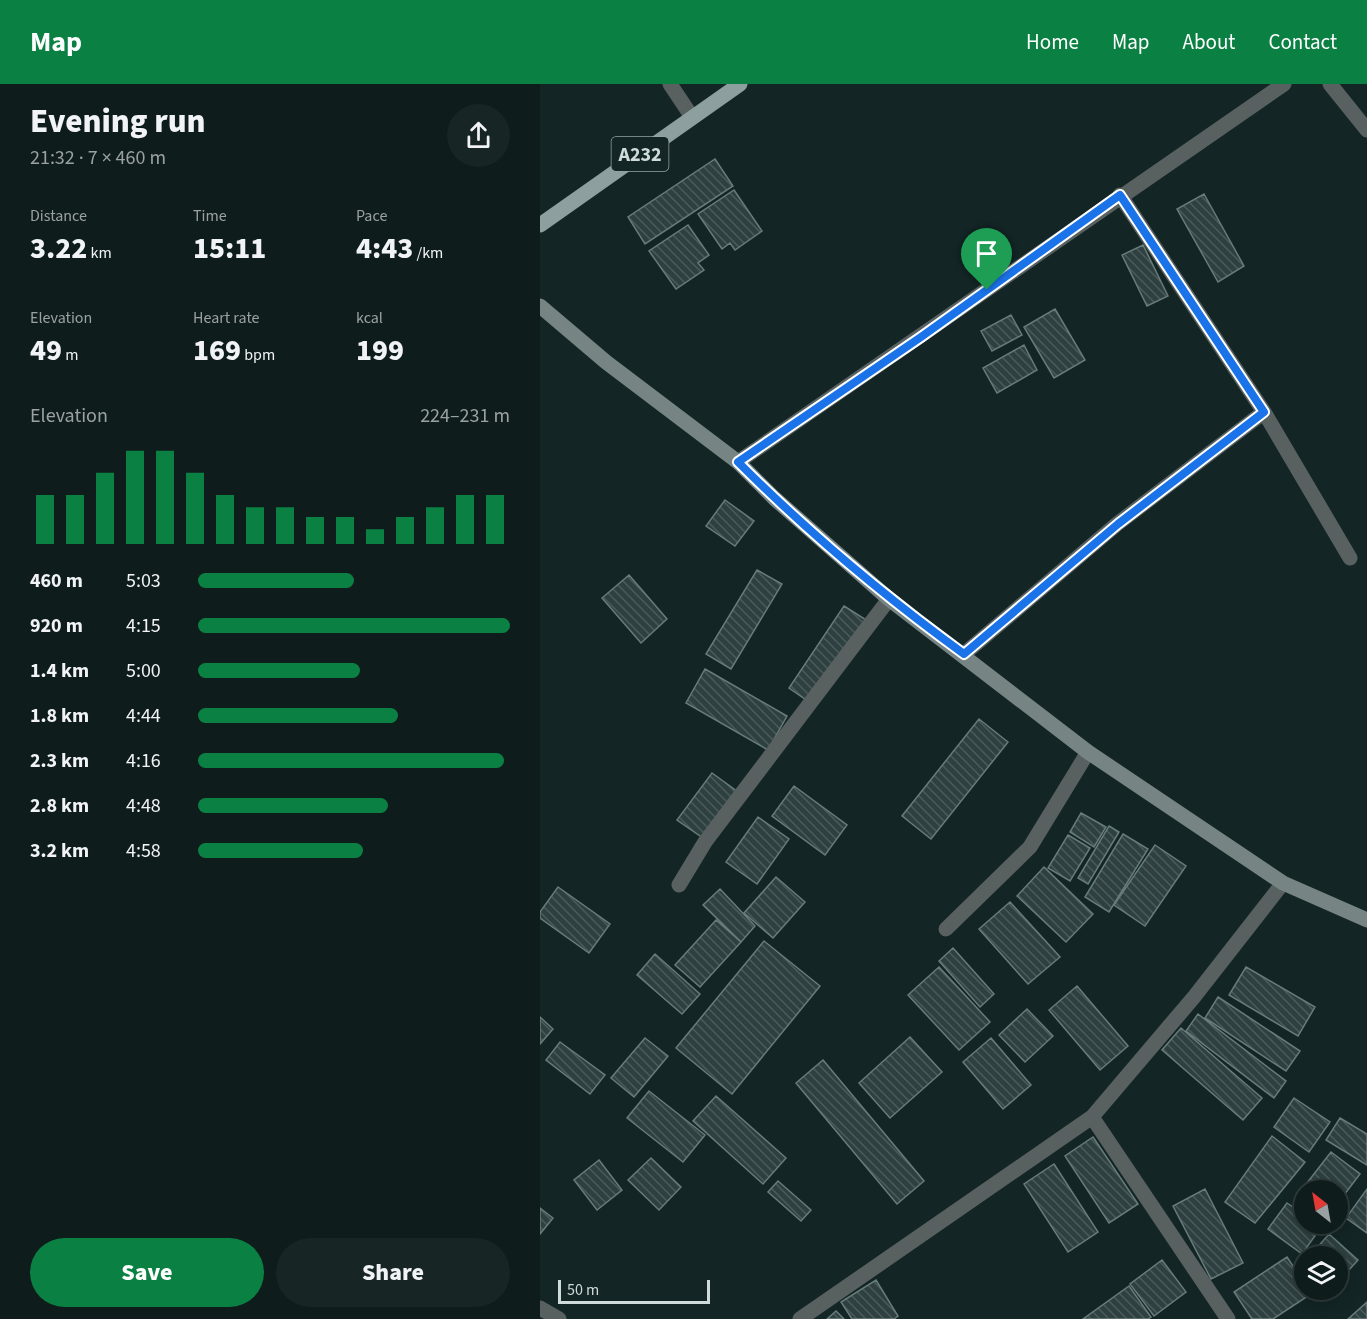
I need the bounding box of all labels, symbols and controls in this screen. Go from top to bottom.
text: Map [30,22,82,62]
text: Home [1026,27,1079,57]
text: Map [1112,27,1150,57]
text: About [1183,27,1235,57]
text: Contact [1268,27,1337,57]
text: Evening run [30,98,206,145]
button: share [447,104,510,167]
road number: A232 [612,137,668,171]
text: 21:32 · 7 × 460 m [30,144,166,172]
text: Distance [30,205,87,227]
text: Time [193,205,227,227]
text: Pace [356,205,387,227]
text: 3.22 [30,227,87,270]
text: 15:11 [193,227,266,270]
text: 4:43 [356,227,413,270]
pin [961,228,1012,290]
icon: arrive [970,237,1003,270]
text: km [87,242,112,264]
text: /km [413,242,443,264]
text: Elevation [30,307,92,329]
text: Heart rate [193,307,260,329]
text: kcal [356,307,383,329]
text: 49 [30,329,62,372]
text: 169 [193,329,241,372]
text: 199 [356,329,404,372]
text: m [62,344,79,366]
text: bpm [241,344,275,366]
text: Elevation [30,402,108,430]
text: 224–231 m [420,402,510,430]
text: 460 m [30,567,83,595]
text: 5:03 [126,567,161,595]
text: 920 m [30,612,83,640]
text: 4:15 [126,612,161,640]
text: 1.4 km [30,657,89,685]
text: 5:00 [126,657,161,685]
text: 1.8 km [30,702,89,730]
text: 4:44 [126,702,161,730]
text: 2.3 km [30,747,89,775]
text: 4:16 [126,747,161,775]
text: 2.8 km [30,792,89,820]
text: 4:48 [126,792,161,820]
text: 3.2 km [30,837,89,865]
text: 4:58 [126,837,161,865]
north arrow [1294,1180,1348,1234]
map controls [1294,1180,1348,1300]
button: Save [30,1238,264,1307]
button: Share [276,1238,510,1307]
button: layers [1294,1246,1348,1300]
scale bar [558,1277,710,1304]
text: 50 m [567,1279,599,1301]

